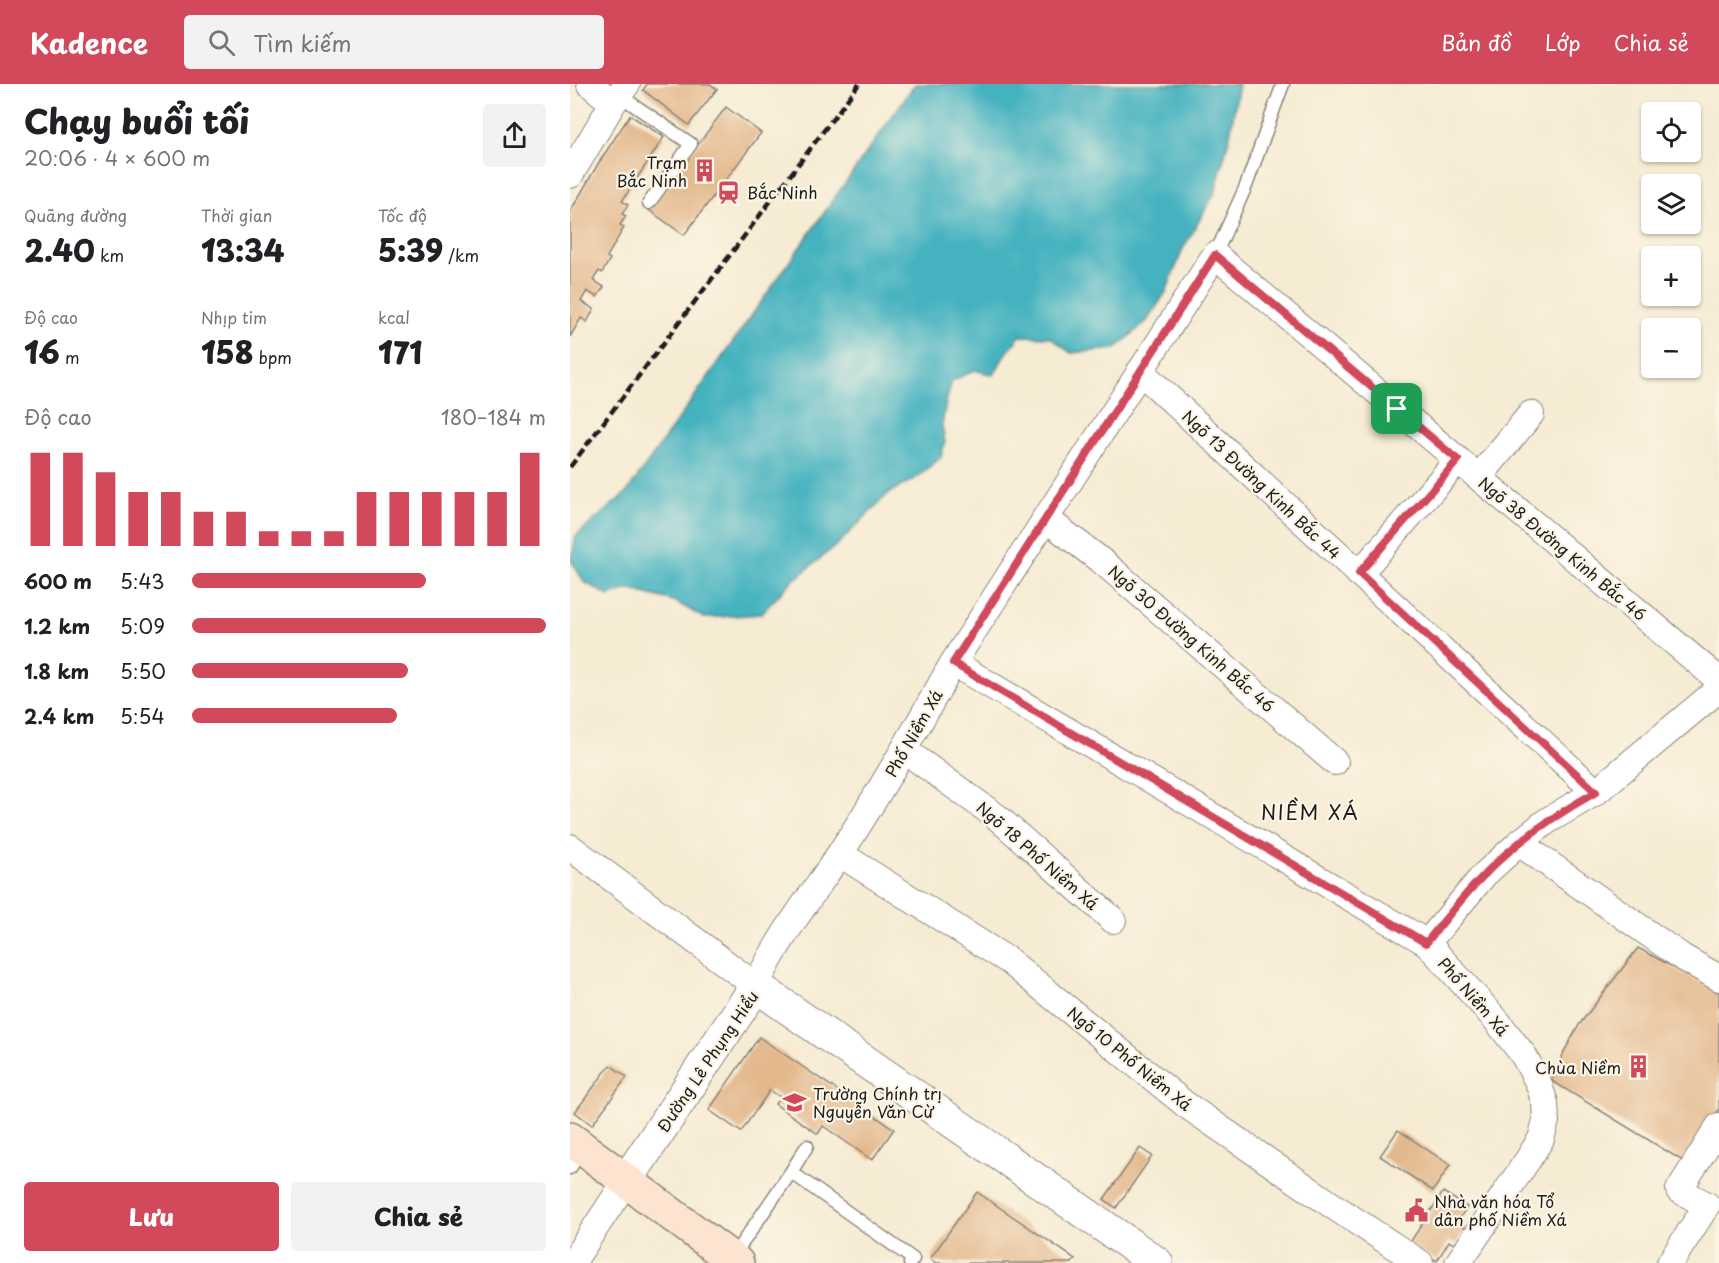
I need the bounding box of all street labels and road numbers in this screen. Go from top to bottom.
street label: Ngõ 13 Đường Kinh Bắc 44 [1177,404,1347,564]
street label: Ngõ 38 Đường Kinh Bắc 46 [1474,470,1652,626]
street label: Ngõ 30 Đường Kinh Bắc 46 [1103,559,1281,717]
street label: Phố Niềm Xá [878,685,948,781]
street label: Ngõ 18 Phố Niềm Xá [972,795,1104,915]
street label: Phố Niềm Xá [1433,951,1515,1041]
street label: Đường Lê Phụng Hiểu [651,985,763,1137]
street label: Ngõ 10 Phố Niềm Xá [1063,1000,1197,1116]

